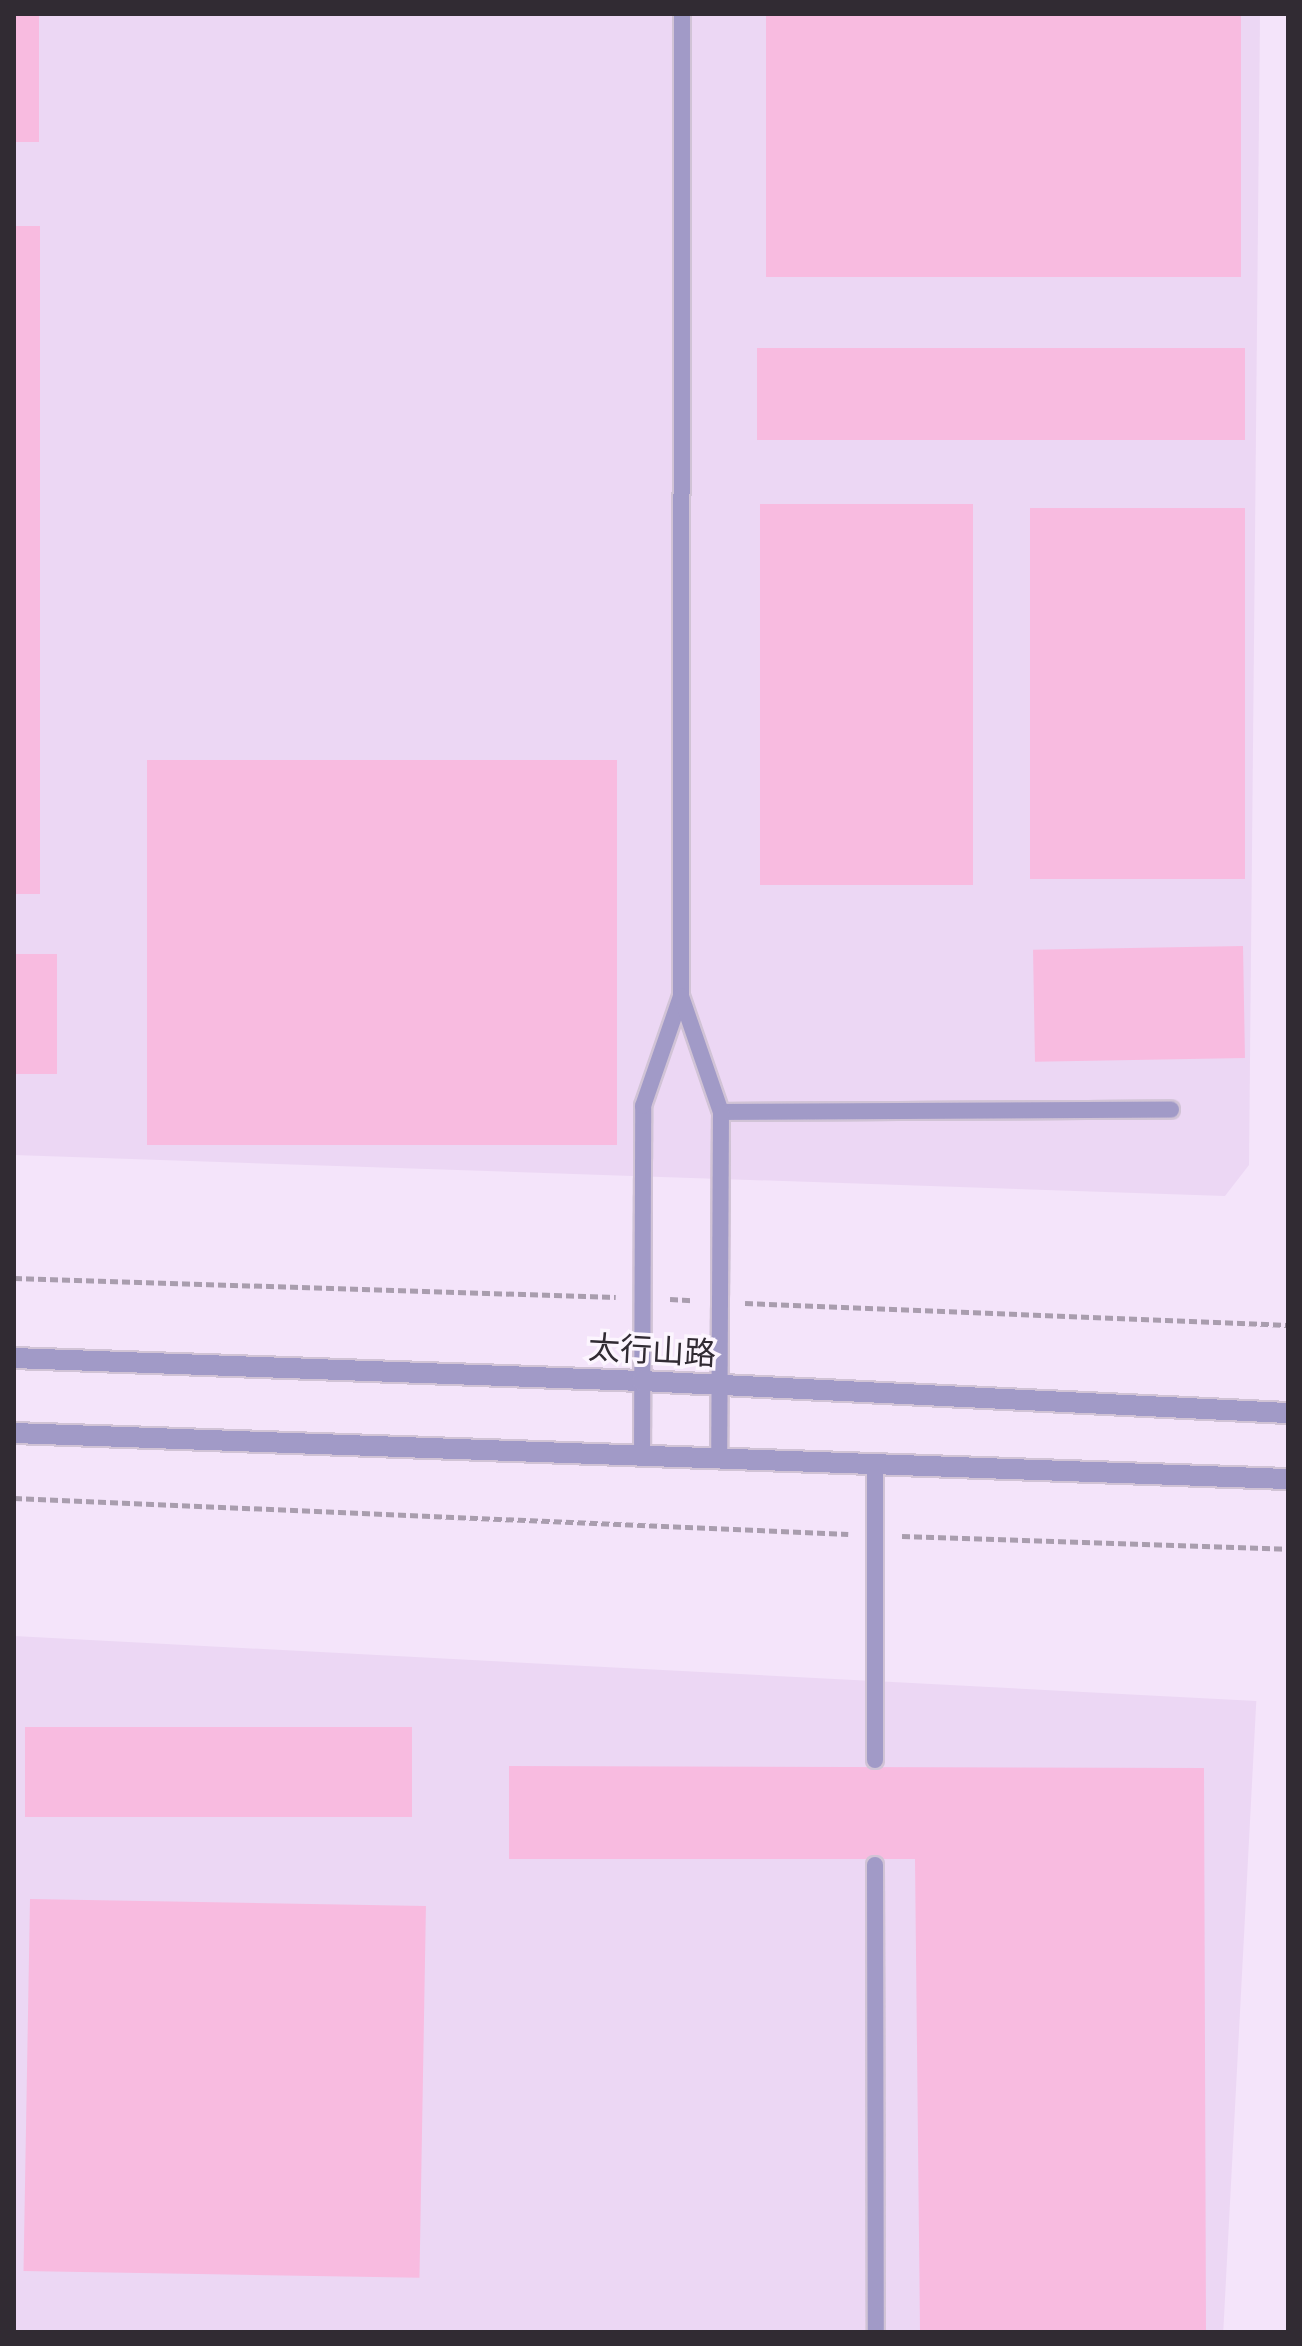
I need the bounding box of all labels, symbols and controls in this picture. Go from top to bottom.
street label: 太行山路 [587,1329,717,1375]

